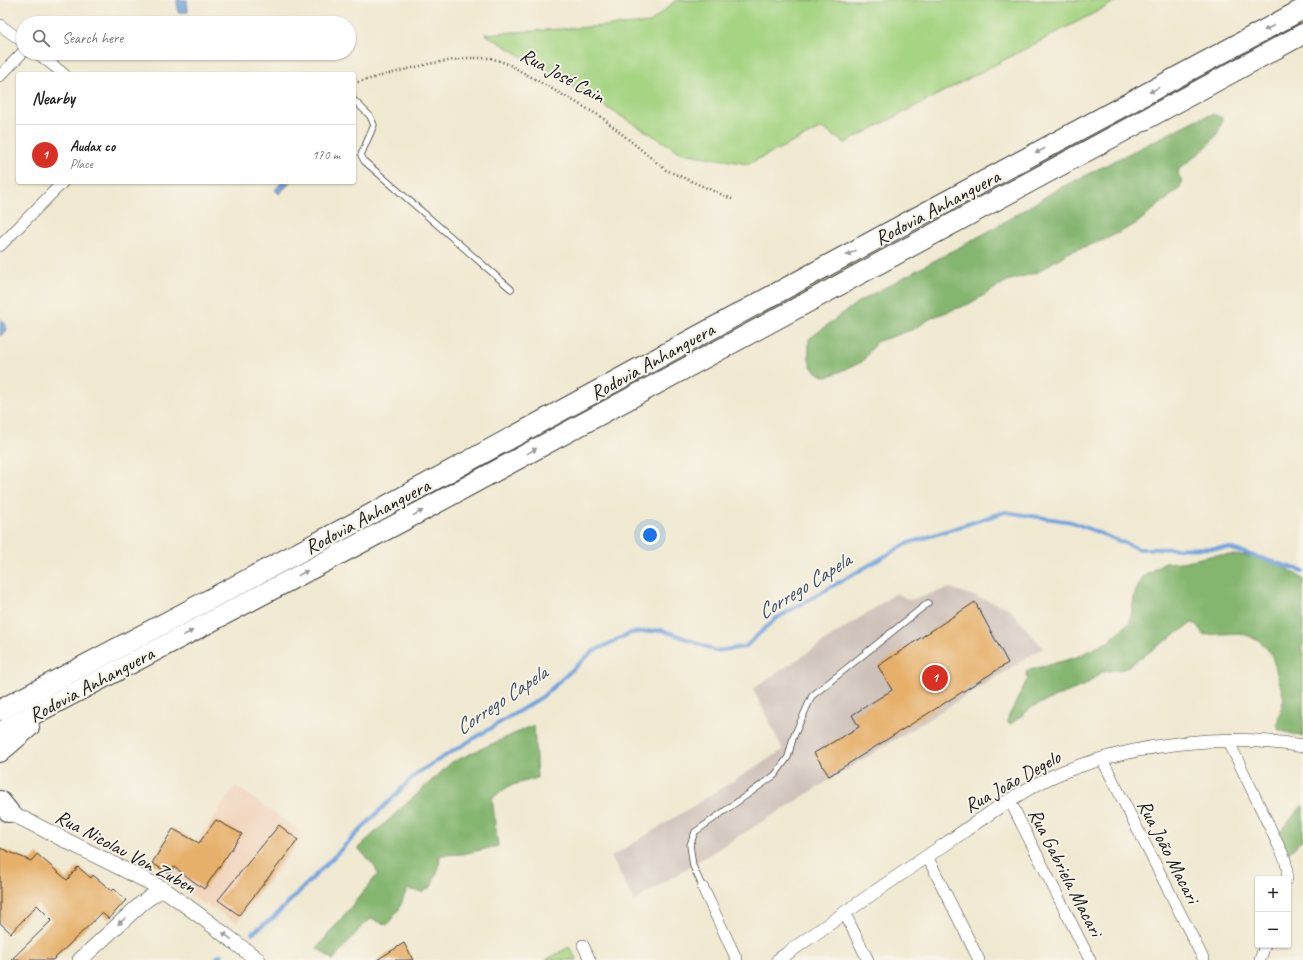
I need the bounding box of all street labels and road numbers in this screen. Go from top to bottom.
street label: Rua José Cain [516,42,610,109]
street label: Rodovia Anhanguera [870,163,1006,251]
street label: Rodovia Anhanguera [586,316,720,406]
street label: Rodovia Anhanguera [300,472,436,560]
street label: Rodovia Anhanguera [24,640,160,728]
street label: Rua João Degelo [960,744,1066,818]
street label: Rua João Macari [1132,795,1206,909]
street label: Rua Nicolau Von Zuben [51,804,201,899]
street label: Rua Gabriela Macari [1023,804,1110,942]

